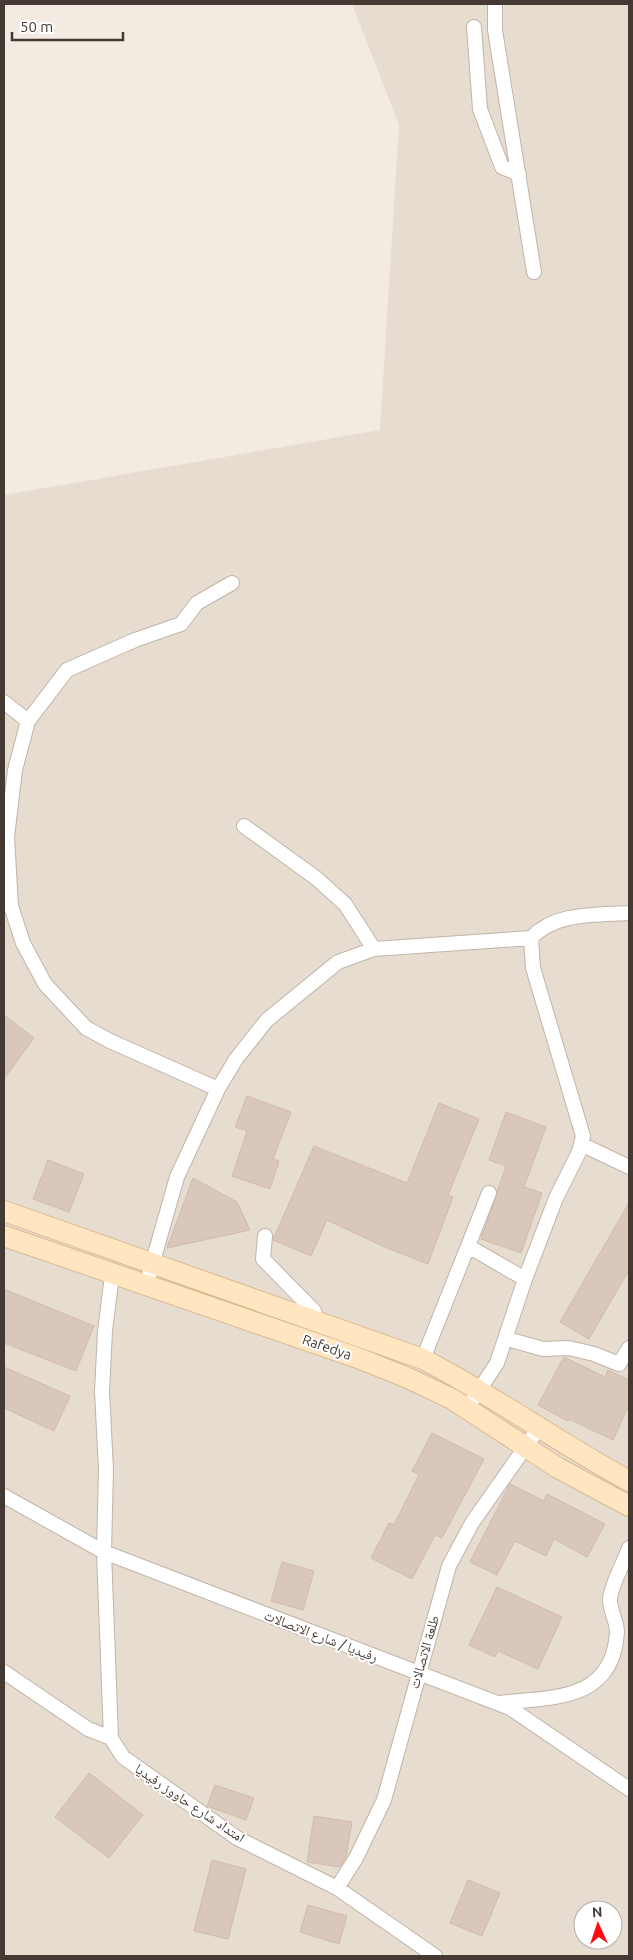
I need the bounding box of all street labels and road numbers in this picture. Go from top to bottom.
street label: Rafedya [300,1331,354,1363]
street label: رفيديا / شارع الاتصالات [261,1607,380,1667]
street label: طلعة الاتصالات [406,1613,442,1691]
street label: امتداد شارع حاووز رفيديا [131,1760,248,1847]

